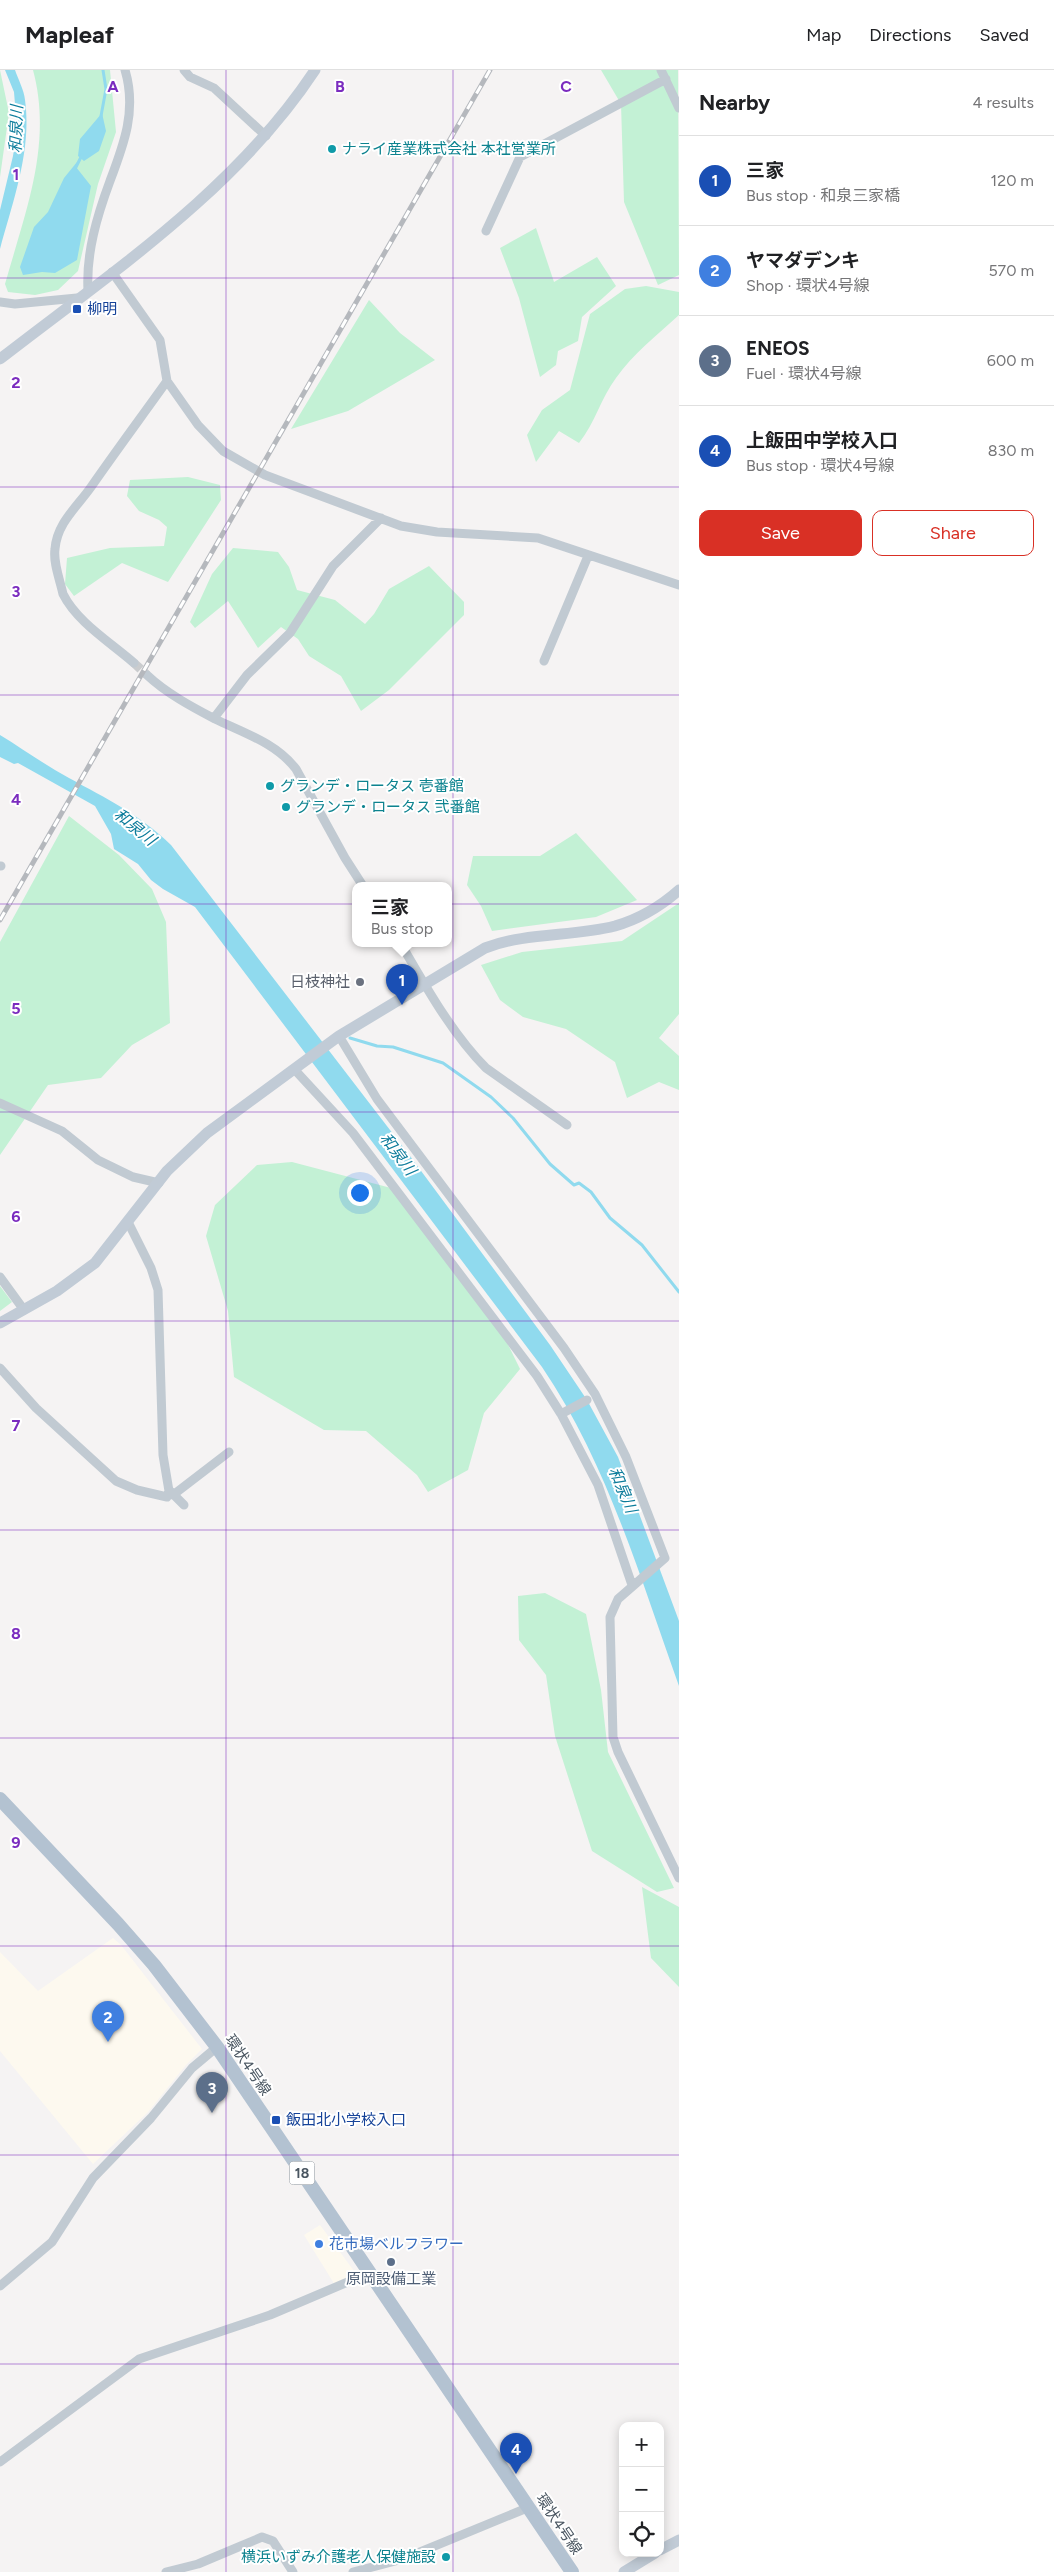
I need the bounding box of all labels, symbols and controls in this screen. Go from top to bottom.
text: Mapleaf [25,20,114,49]
text: Map [806,24,841,46]
text: Directions [869,24,951,46]
text: Saved [979,24,1029,46]
text: A [107,77,119,96]
text: B [335,77,345,96]
text: C [560,77,572,96]
text: Nearby [699,90,770,115]
text: 4 results [973,93,1034,112]
water label: 和泉川 [6,103,26,153]
place label: ナライ産業株式会社 本社営業所 [342,140,556,158]
marker: ナライ産業株式会社 本社営業所 [326,143,338,155]
text: 三家 [746,159,784,182]
text: 1 [13,165,19,184]
text: 1 [712,171,718,190]
text: 120 m [991,171,1034,190]
text: Bus stop · 和泉三家橋 [746,186,900,205]
text: ヤマダデンキ [746,249,860,272]
text: 2 [710,261,720,280]
text: 570 m [988,261,1034,280]
text: Shop · 環状4号線 [746,276,869,295]
place label: 柳明 [87,300,117,318]
marker: 柳明 [71,303,83,315]
text: ENEOS [746,337,810,360]
text: 3 [711,351,719,370]
text: 600 m [987,351,1034,370]
text: Fuel · 環状4号線 [746,364,862,383]
text: 2 [11,373,21,392]
text: 上飯田中学校入口 [746,429,898,452]
text: 4 [710,441,720,460]
text: 830 m [988,441,1034,460]
text: Bus stop · 環状4号線 [746,456,894,475]
button: Save [699,510,862,556]
button: Share [872,510,1034,556]
text: 3 [12,582,21,601]
place label: グランデ・ロータス 壱番館 [280,777,464,795]
marker: グランデ・ロータス 壱番館 [264,780,276,792]
text: 4 [11,790,21,809]
place label: グランデ・ロータス 弐番館 [296,798,480,816]
marker: グランデ・ロータス 弐番館 [280,801,292,813]
water label: 和泉川 [110,805,161,851]
popup [352,882,452,947]
text: 三家 [371,896,409,919]
text: Bus stop [371,919,433,938]
pin: 1 [386,964,418,1005]
place label: 日枝神社 [290,973,350,991]
marker: 日枝神社 [354,976,366,988]
text: 5 [11,999,21,1018]
water label: 和泉川 [376,1129,421,1180]
your location [347,1180,373,1206]
text: 6 [11,1207,21,1226]
text: 7 [12,1416,21,1435]
water label: 和泉川 [605,1464,642,1518]
text: 8 [11,1624,21,1643]
text: 9 [11,1833,21,1852]
pin: 2 [92,2001,124,2042]
street label: 環状4号線 [221,2031,275,2099]
pin: 3 [196,2072,228,2113]
place label: 飯田北小学校入口 [286,2111,406,2129]
marker: 飯田北小学校入口 [270,2114,282,2126]
road number: 18 [290,2162,314,2184]
place label: 花市場ベルフラワー [329,2235,464,2253]
marker: 花市場ベルフラワー [313,2238,325,2250]
marker: 原岡設備工業 [385,2256,397,2268]
place label: 原岡設備工業 [346,2270,436,2288]
map controls [619,2422,664,2557]
button: + [619,2422,664,2467]
pin: 4 [500,2433,532,2474]
button: − [619,2467,664,2512]
street label: 環状4号線 [532,2490,586,2558]
button: locate [619,2512,664,2557]
place label: 横浜いずみ介護老人保健施設 [241,2548,436,2566]
marker: 横浜いずみ介護老人保健施設 [440,2551,452,2563]

